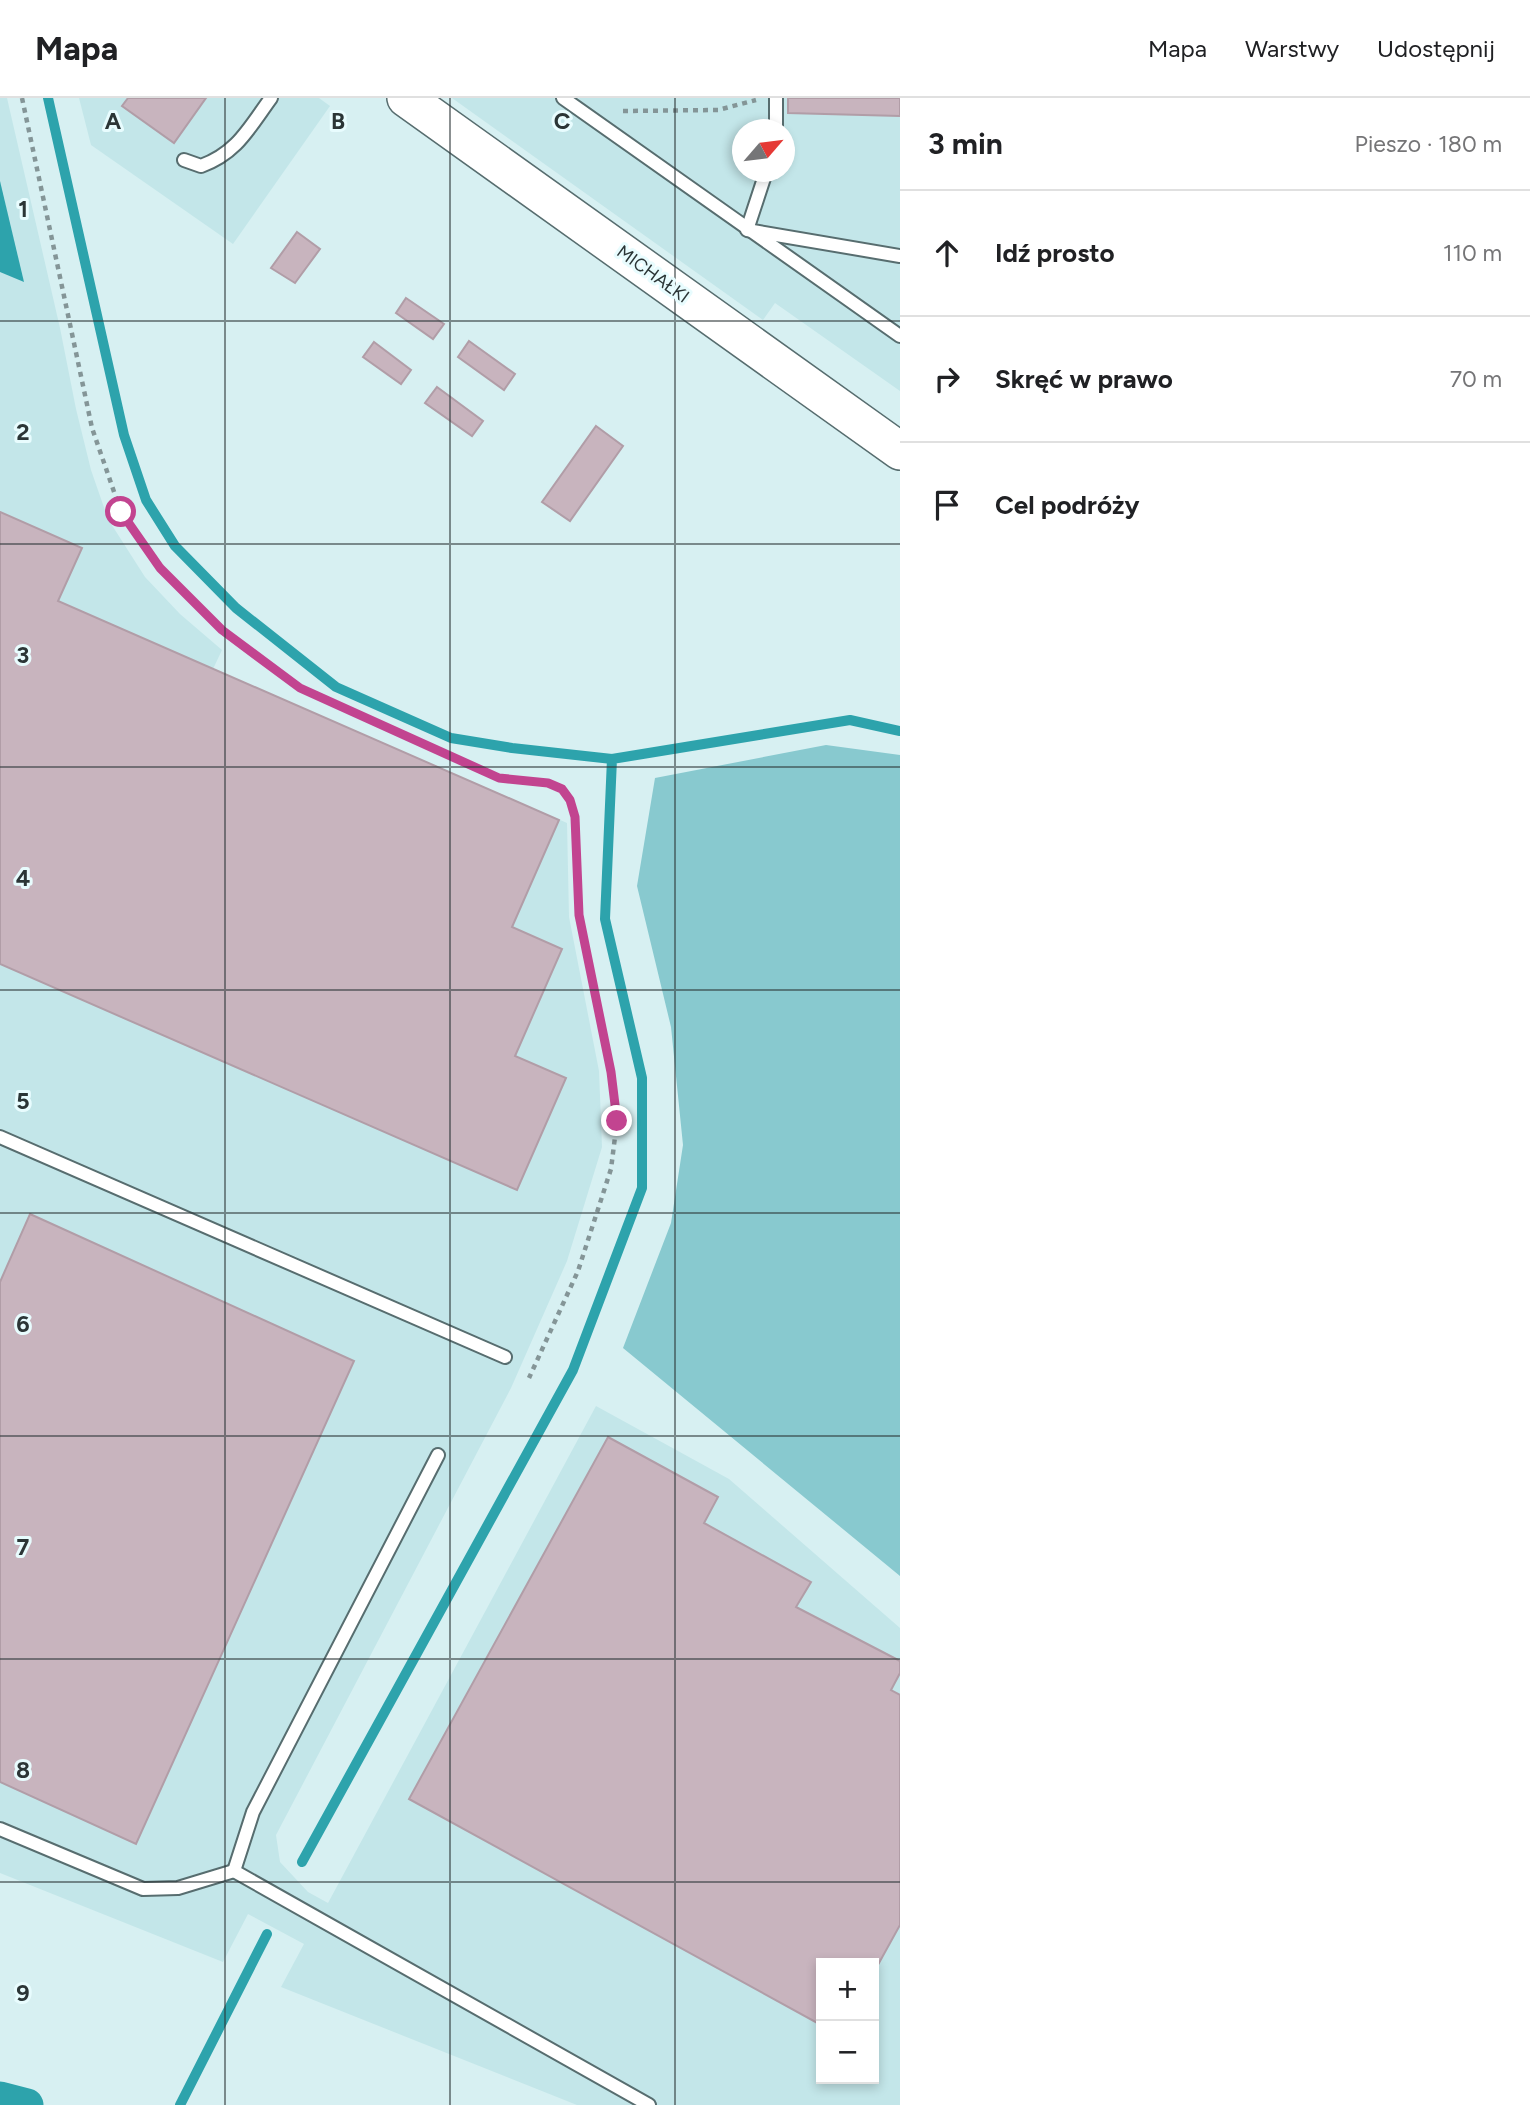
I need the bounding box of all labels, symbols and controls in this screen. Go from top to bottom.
text: Mapa [35,29,118,68]
text: Mapa [1148,34,1207,63]
text: Warstwy [1245,34,1339,63]
text: Udostępnij [1377,34,1495,63]
text: A [105,107,122,135]
text: B [331,107,345,135]
text: C [554,107,571,135]
north arrow [732,119,795,182]
text: 3 min [928,125,1003,162]
text: Pieszo · 180 m [1355,130,1502,158]
text: 1 [18,195,28,223]
icon: ahead [928,234,966,272]
text: Idź prosto [995,237,1115,269]
text: 110 m [1443,239,1502,267]
street label: MICHAŁKI [613,240,693,308]
icon: right [928,360,966,398]
text: Skręć w prawo [995,363,1173,395]
text: 70 m [1450,365,1502,393]
text: 2 [16,418,30,446]
icon: arrive [928,486,966,524]
text: Cel podróży [995,489,1139,521]
route start [105,496,136,527]
text: 3 [17,641,29,669]
text: 4 [16,864,30,892]
text: 5 [16,1087,30,1115]
route end [601,1105,632,1136]
text: 6 [16,1310,30,1338]
text: 7 [17,1533,30,1561]
text: 8 [16,1756,30,1784]
map controls [816,1958,879,2084]
button: + [816,1958,879,2021]
text: 9 [16,1979,30,2007]
button: − [816,2021,879,2084]

